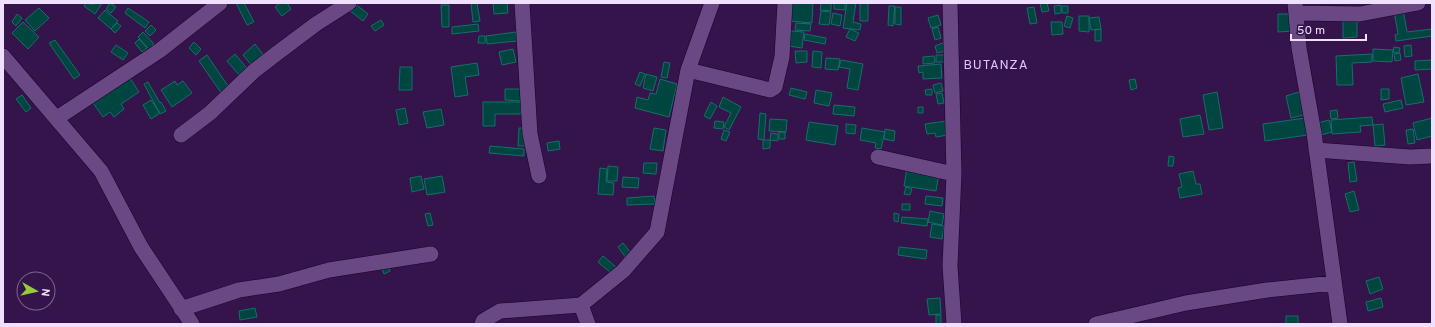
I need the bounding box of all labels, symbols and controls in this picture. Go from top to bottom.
scale bar [1291,16,1366,42]
text: 50 m [1297,23,1325,39]
district label: BUTANZA [963,58,1029,74]
north arrow [16,271,56,311]
text: N [37,287,52,297]

